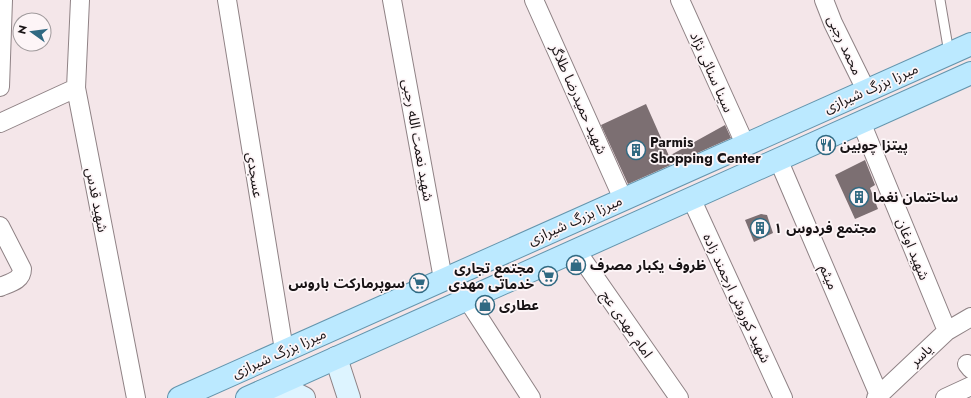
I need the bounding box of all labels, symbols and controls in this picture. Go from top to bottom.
north arrow [12,12,52,52]
street label: محمد رجبی [822,12,868,78]
text: N [13,23,31,36]
street label: سینا سنائی نژاد [685,28,739,116]
street label: شهید حمیدرضا طلاگر [545,40,612,157]
street label: میرزا بزرگ شیرازی [821,58,921,118]
street label: شهید نعمت الله رجبی [397,77,439,203]
place label: Parmis Shopping Center [650,132,761,168]
restaurant icon: پیتزا چوبین [815,134,837,156]
place label: پیتزا چوبین [840,135,908,155]
building icon: Parmis Shopping Center [625,139,647,161]
street label: عسجدی [242,151,268,199]
street label: شهید قدس [81,166,113,234]
building icon: ساختمان نغما [848,186,870,208]
place label: ساختمان نغما [873,187,958,207]
street label: میرزا بزرگ شیرازی [525,190,625,250]
street label: شهید اوغان [892,215,934,283]
building icon: مجتمع فردوس ۱ [749,217,771,239]
place label: مجتمع فردوس ۱ [774,218,877,238]
street label: شهید کوروش ارجمند زاده [698,230,776,366]
shop icon: ظروف یکبار مصرف [565,254,587,276]
place label: ظروف یکبار مصرف [590,255,706,275]
place label: مجتمع تجاری خدماتی مهدی [449,258,534,294]
street label: میثم [814,261,843,293]
supermarket icon: مجتمع تجاری خدماتی مهدی [537,265,559,287]
supermarket icon: سوپرمارکت باروس [408,272,430,294]
place label: سوپرمارکت باروس [289,273,405,293]
street label: امام مهدی عج [595,286,658,363]
shop icon: عطاری [474,294,496,316]
place label: عطاری [499,295,539,315]
street label: میرزا بزرگ شیرازی [229,323,329,383]
street label: یاسر [904,339,937,371]

